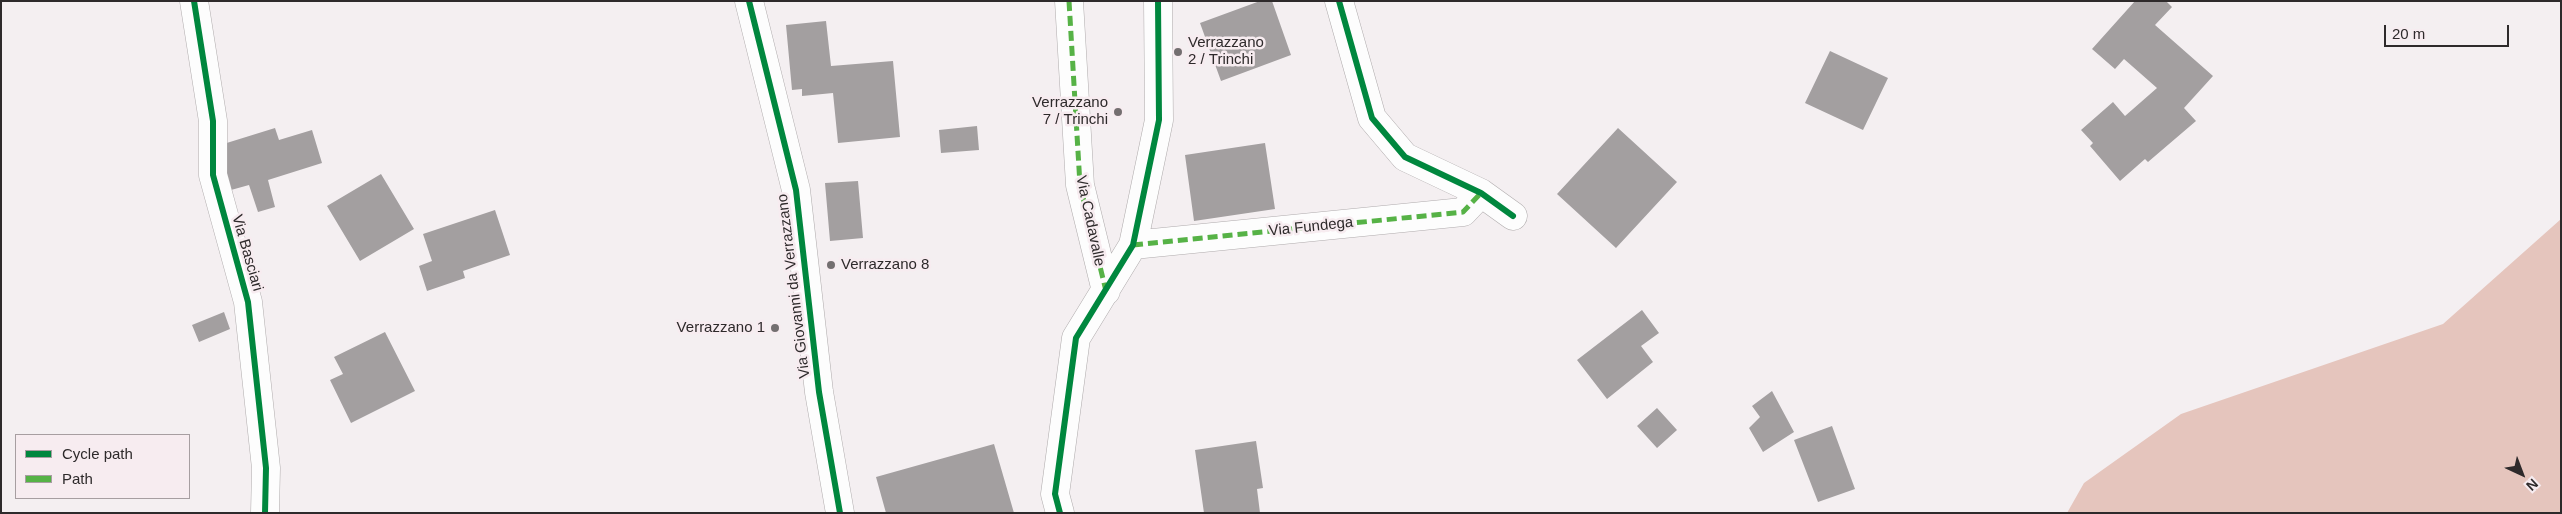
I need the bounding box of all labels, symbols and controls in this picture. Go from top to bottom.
scale bar [2387,15,2512,47]
text: 20 m [2392,25,2425,42]
place label: Verrazzano 2 / Trinchi [1188,34,1264,69]
marker: Verrazzano 2 / Trinchi [1172,46,1184,58]
place label: Verrazzano 7 / Trinchi [1032,94,1108,129]
marker: Verrazzano 7 / Trinchi [1112,106,1124,118]
street label: Via Cadavalle [1072,174,1108,268]
street label: Via Giovanni da Verrazzano [774,193,814,379]
street label: Via Basciari [227,213,267,293]
street label: Via Fundega [1268,214,1354,240]
place label: Verrazzano 8 [841,256,929,274]
marker: Verrazzano 8 [825,259,837,271]
place label: Verrazzano 1 [677,319,765,337]
marker: Verrazzano 1 [769,322,781,334]
legend [15,434,190,499]
text: Cycle path [62,445,133,462]
north arrow [2497,449,2547,499]
text: Path [62,470,93,487]
text: N [2523,476,2541,494]

